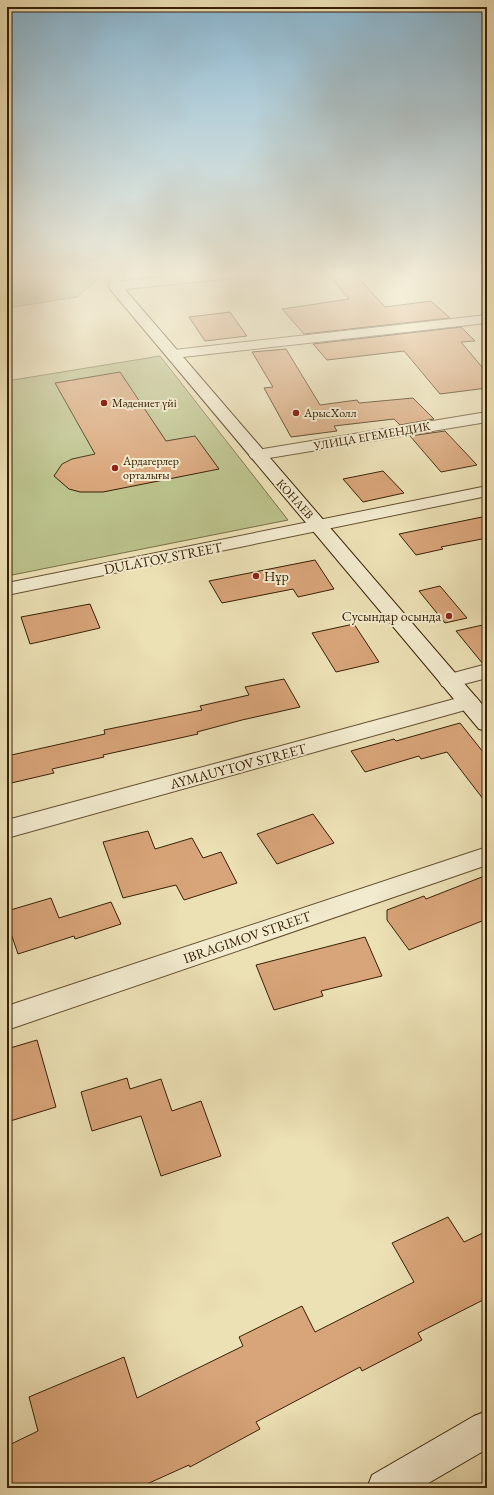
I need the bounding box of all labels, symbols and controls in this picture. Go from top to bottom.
place label: Mәдениет үйі [112,395,177,411]
marker: Mәдениет үйі [99,398,109,408]
place label: АрысХолл [303,405,357,421]
marker: АрысХолл [291,408,301,418]
street label: УЛИЦА ЕГЕМЕНДИК [311,418,432,454]
place label: Ардагерлер орталығы [122,453,179,483]
marker: Ардагерлер орталығы [110,463,120,473]
street label: КОНАЕВ [273,476,317,522]
street label: DULATOV STREET [102,538,224,578]
place label: Нұр [264,567,289,585]
marker: Нұр [251,571,261,581]
place label: Сусындар осында [342,607,441,625]
marker: Сусындар осында [444,611,454,621]
street label: AYMAUYTOV STREET [167,739,309,793]
street label: IBRAGIMOV STREET [181,907,314,967]

